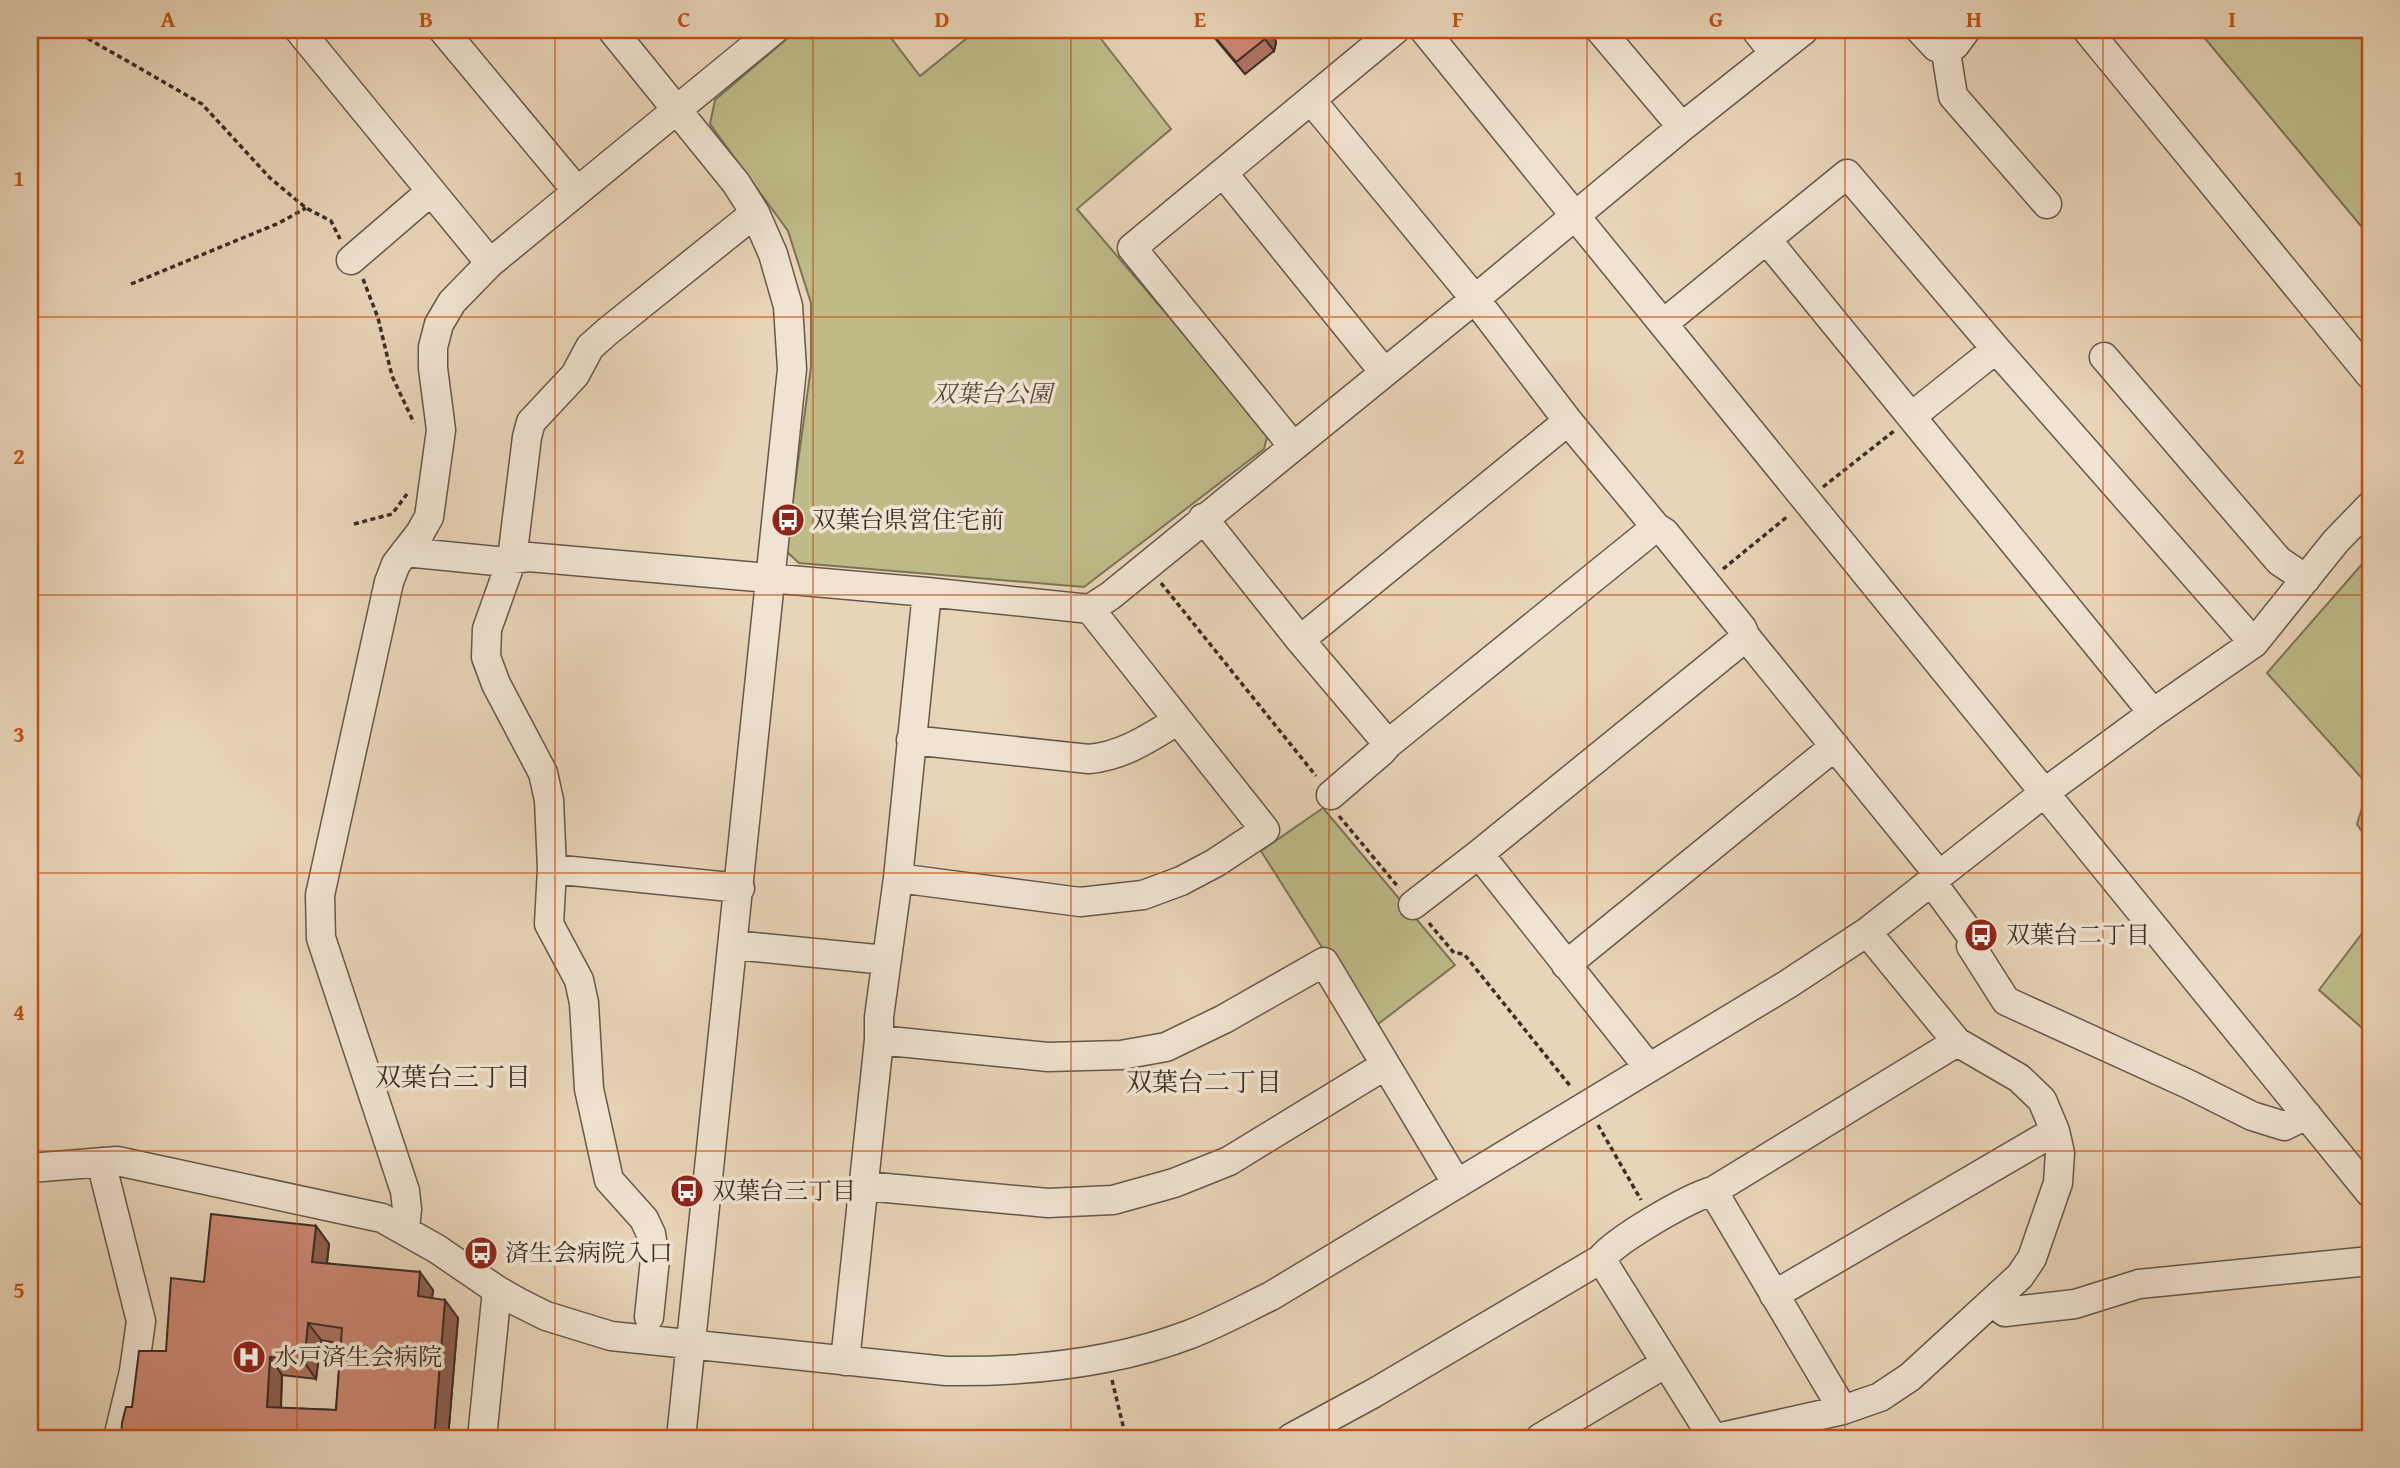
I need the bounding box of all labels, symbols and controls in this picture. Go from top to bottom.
text: A [161,2,176,35]
text: B [419,2,433,35]
text: C [677,2,691,35]
text: D [935,2,950,35]
text: E [1194,2,1206,35]
text: F [1452,2,1464,35]
text: G [1709,2,1723,35]
text: H [1966,2,1982,35]
text: I [2228,2,2236,35]
text: 1 [13,161,25,194]
park label: 双葉台公園 [932,376,1056,411]
text: 2 [13,439,25,472]
bus stop icon: 双葉台県営住宅前 [769,501,807,539]
place label: 双葉台県営住宅前 [812,502,1004,537]
text: 3 [13,717,25,750]
bus stop icon: 双葉台二丁目 [1962,916,2000,954]
place label: 双葉台二丁目 [2006,917,2150,952]
text: 4 [13,995,25,1028]
district label: 双葉台三丁目 [375,1057,531,1096]
district label: 双葉台二丁目 [1126,1062,1282,1101]
bus stop icon: 双葉台三丁目 [668,1172,706,1210]
place label: 双葉台三丁目 [712,1173,856,1208]
bus stop icon: 済生会病院入口 [462,1234,500,1272]
place label: 済生会病院入口 [505,1235,673,1270]
text: 5 [13,1273,25,1306]
hospital icon: 水戸済生会病院 [230,1338,268,1376]
place label: 水戸済生会病院 [274,1339,442,1374]

